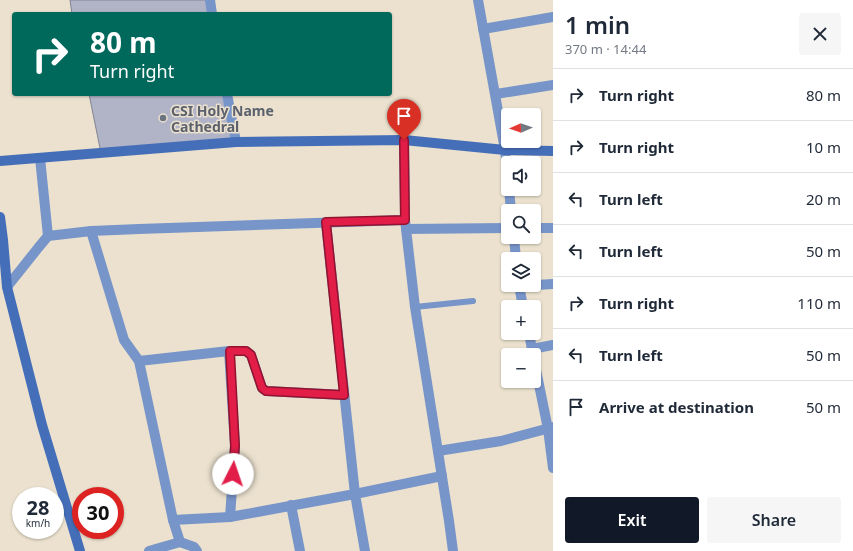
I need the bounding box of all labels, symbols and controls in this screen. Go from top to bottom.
text: 1 min [565,8,630,41]
button: close [799,13,841,55]
text: 80 m [90,23,157,61]
icon: right [24,28,76,80]
text: 370 m · 14:44 [565,40,646,58]
text: Turn right [90,59,174,83]
icon: right [565,84,587,106]
text: Turn right [599,85,674,105]
text: 80 m [806,85,841,105]
pin [387,99,421,140]
place label: CSI Holy Name Cathedral [171,101,274,136]
icon: arrive [393,105,415,127]
north arrow [501,108,541,148]
map controls [501,108,541,388]
marker: CSI Holy Name Cathedral [158,113,168,123]
icon: right [565,136,587,158]
text: Turn right [599,137,674,157]
text: 10 m [806,137,841,157]
button: sound [501,156,541,196]
icon: left [565,188,587,210]
text: Turn left [599,189,663,209]
text: 20 m [806,189,841,209]
button: search [501,204,541,244]
icon: left [565,240,587,262]
text: Turn left [599,241,663,261]
text: 50 m [806,241,841,261]
button: layers [501,252,541,292]
icon: right [565,292,587,314]
text: Turn right [599,293,674,313]
text: 110 m [797,293,841,313]
button: + [501,300,541,340]
icon: left [565,344,587,366]
text: Turn left [599,345,663,365]
text: 50 m [806,345,841,365]
button: − [501,348,541,388]
icon: arrive [565,396,587,418]
text: Arrive at destination [599,397,754,417]
text: 50 m [806,397,841,417]
position arrow [212,453,254,495]
speed limit sign: 30 [72,487,124,539]
text: 28 [27,494,49,521]
button: Exit [565,497,699,543]
button: Share [707,497,841,543]
text: km/h [26,516,50,530]

